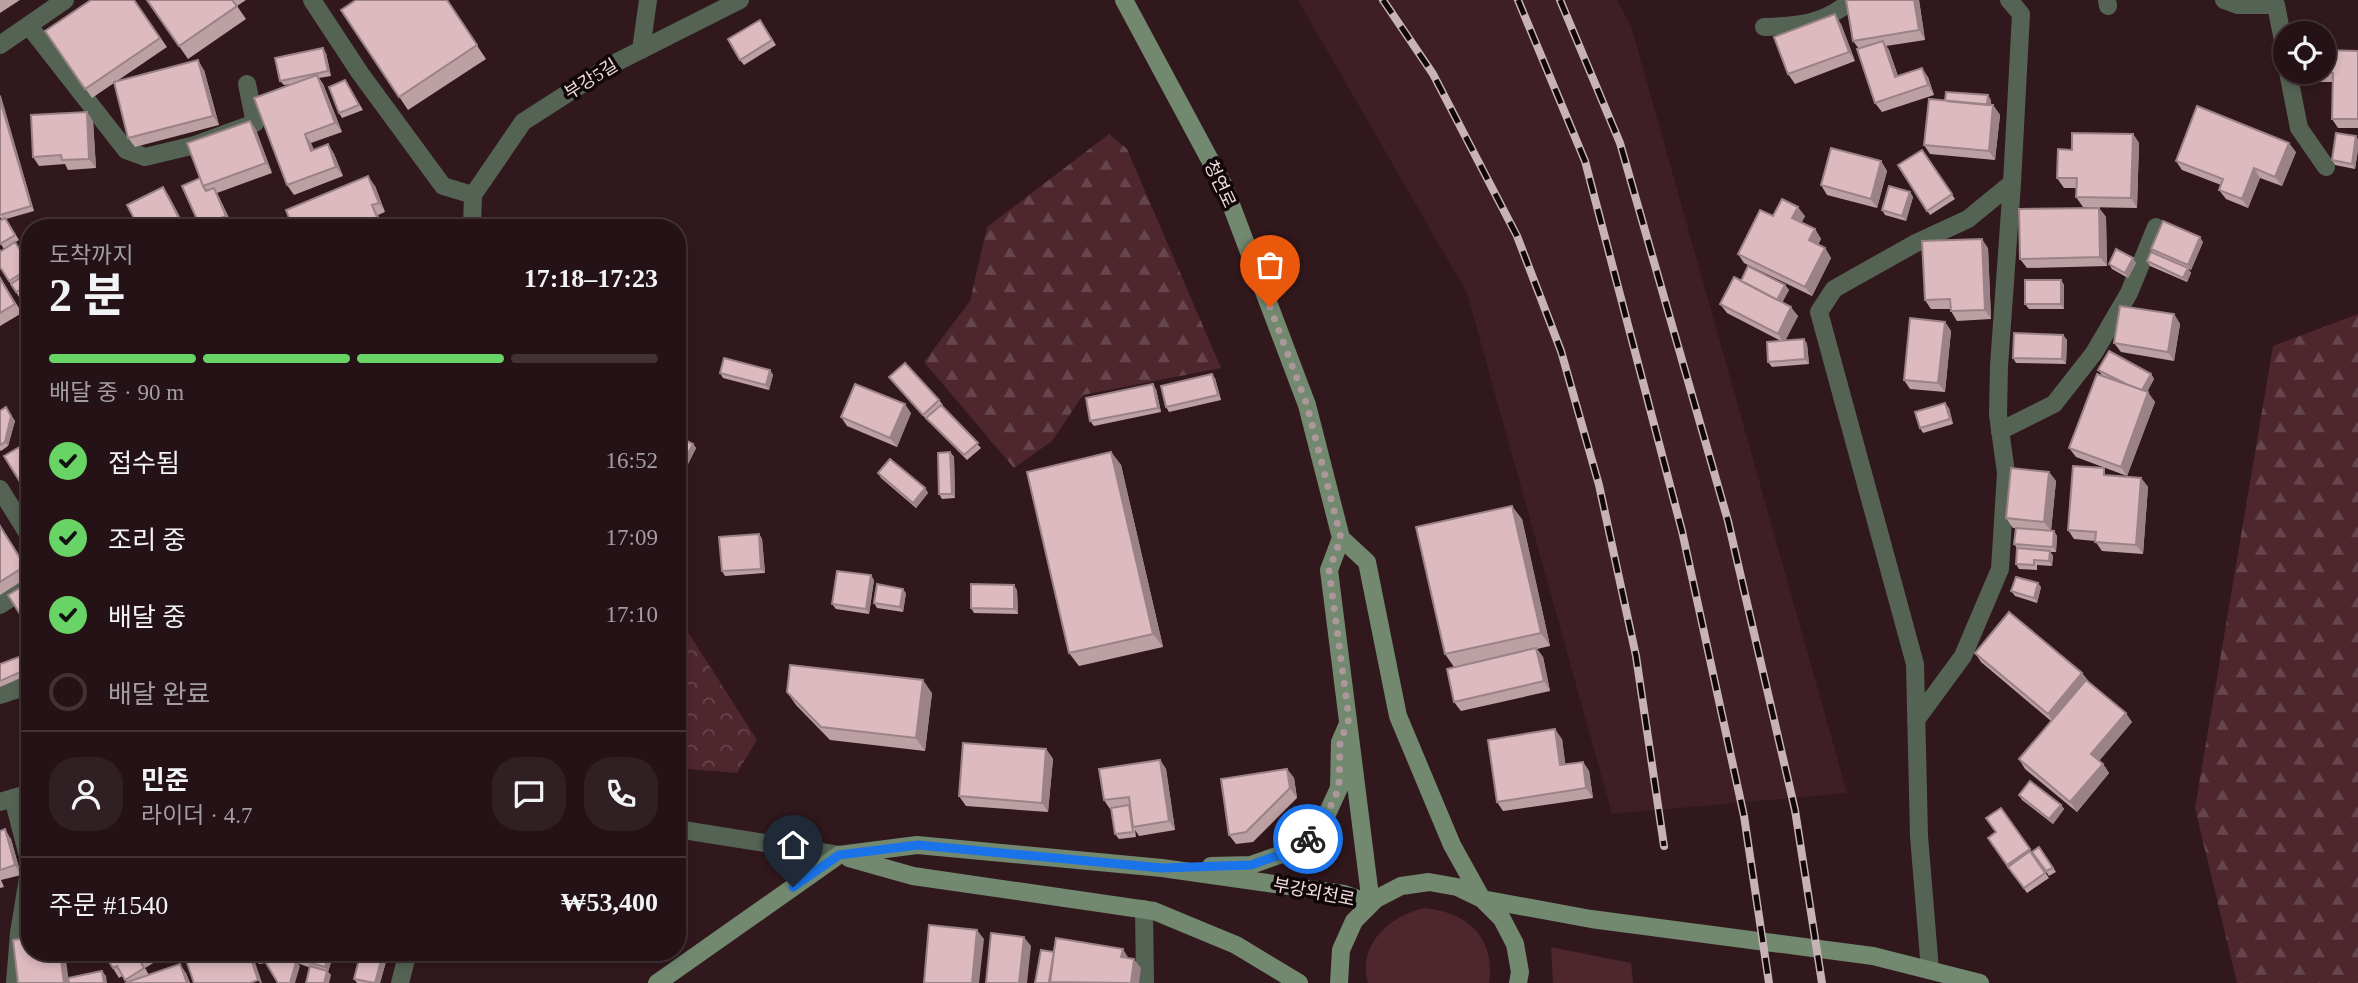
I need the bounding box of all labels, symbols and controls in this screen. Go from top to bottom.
map controls [2273,21,2336,84]
button: locate [2273,21,2336,84]
street label: 부강5길 [561,55,621,103]
street label: 청연로 [1200,157,1240,211]
pin [1240,235,1300,307]
text: 도착까지 [49,243,134,268]
icon: bag [1251,246,1289,284]
text: 17:18–17:23 [524,264,658,293]
text: 2 분 [49,270,126,321]
text: 배달 중 · 90 m [49,380,184,405]
icon: check [49,442,87,480]
text: 16:52 [606,448,658,473]
text: 접수됨 [108,449,180,478]
icon: check [49,519,87,557]
text: 17:09 [606,525,658,550]
text: 조리 중 [108,526,186,555]
icon: check [49,596,87,634]
text: 17:10 [606,602,658,627]
text: 배달 중 [108,603,186,632]
text: 배달 완료 [108,680,210,709]
button: person [49,757,123,831]
button: chat [492,757,566,831]
button: phone [584,757,658,831]
text: 민준 [141,766,189,795]
text: 라이더 · 4.7 [141,803,252,828]
courier [1273,804,1343,874]
pin [763,815,823,887]
icon: bike [1289,820,1327,858]
icon: home [774,826,812,864]
street label: 부강외천로 [1271,874,1357,910]
text: ₩53,400 [561,888,658,917]
text: 주문 #1540 [49,891,168,920]

